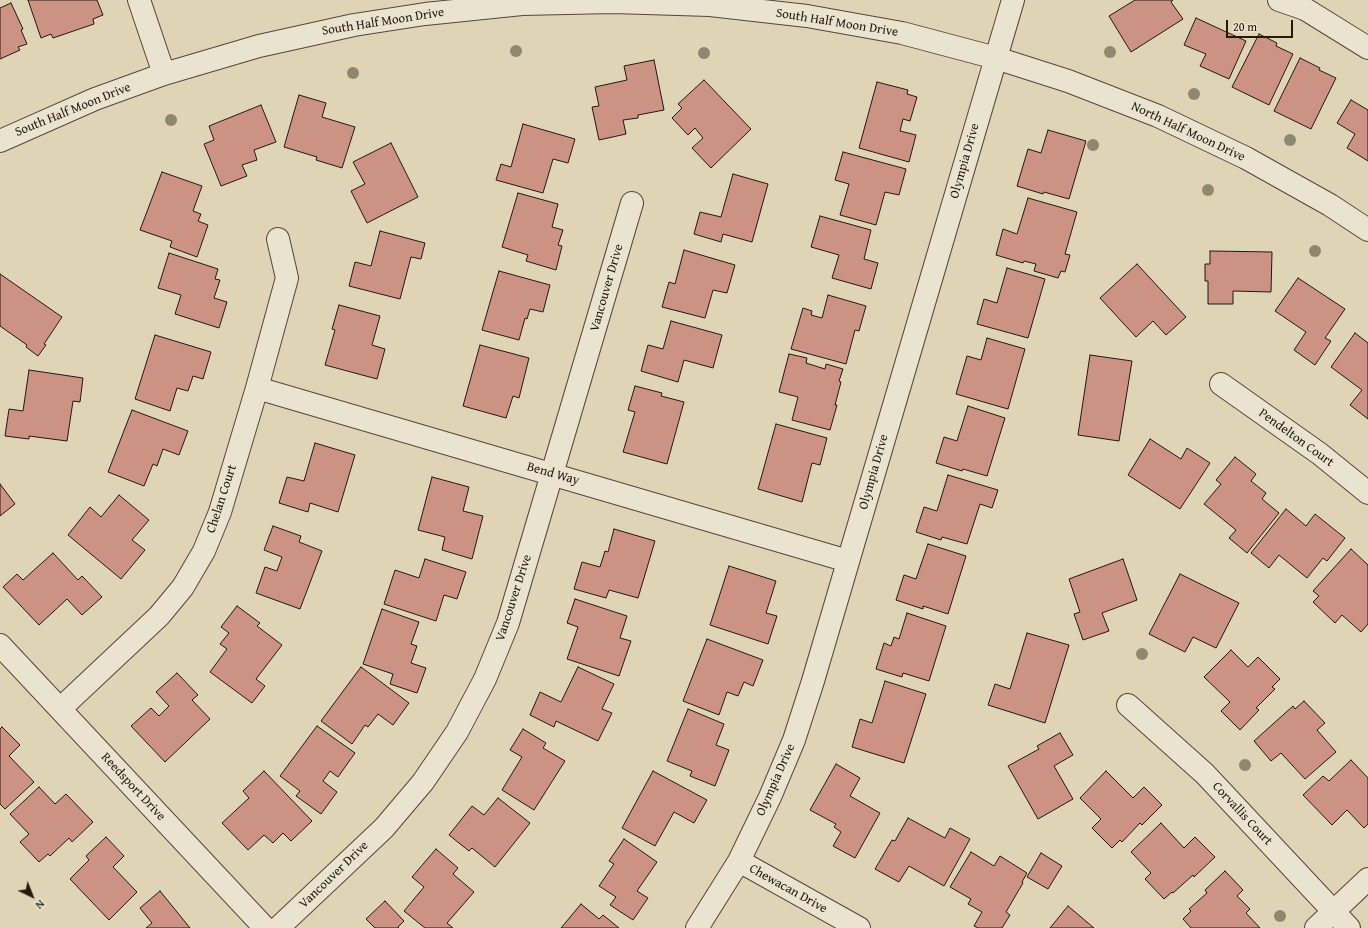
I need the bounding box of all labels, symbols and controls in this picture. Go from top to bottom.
street label: South Half Moon Drive [321,5,445,39]
street label: South Half Moon Drive [775,6,899,40]
scale bar [1228,12,1295,38]
text: 20 m [1233,18,1257,35]
street label: South Half Moon Drive [13,80,133,140]
street label: North Half Moon Drive [1129,99,1247,165]
street label: Olympia Drive [947,122,983,200]
street label: Vancouver Drive [587,242,627,334]
street label: Pendelton Court [1255,405,1337,471]
street label: Olympia Drive [856,433,892,511]
street label: Bend Way [525,459,581,489]
street label: Chelan Court [204,463,240,535]
street label: Vancouver Drive [493,553,535,643]
street label: Olympia Drive [753,741,799,819]
street label: Reedsport Drive [97,750,169,824]
street label: Corvallis Court [1209,779,1275,849]
street label: Vancouver Drive [296,838,372,912]
street label: Chewacan Drive [746,861,830,917]
north arrow [12,876,52,916]
text: N [32,896,48,913]

